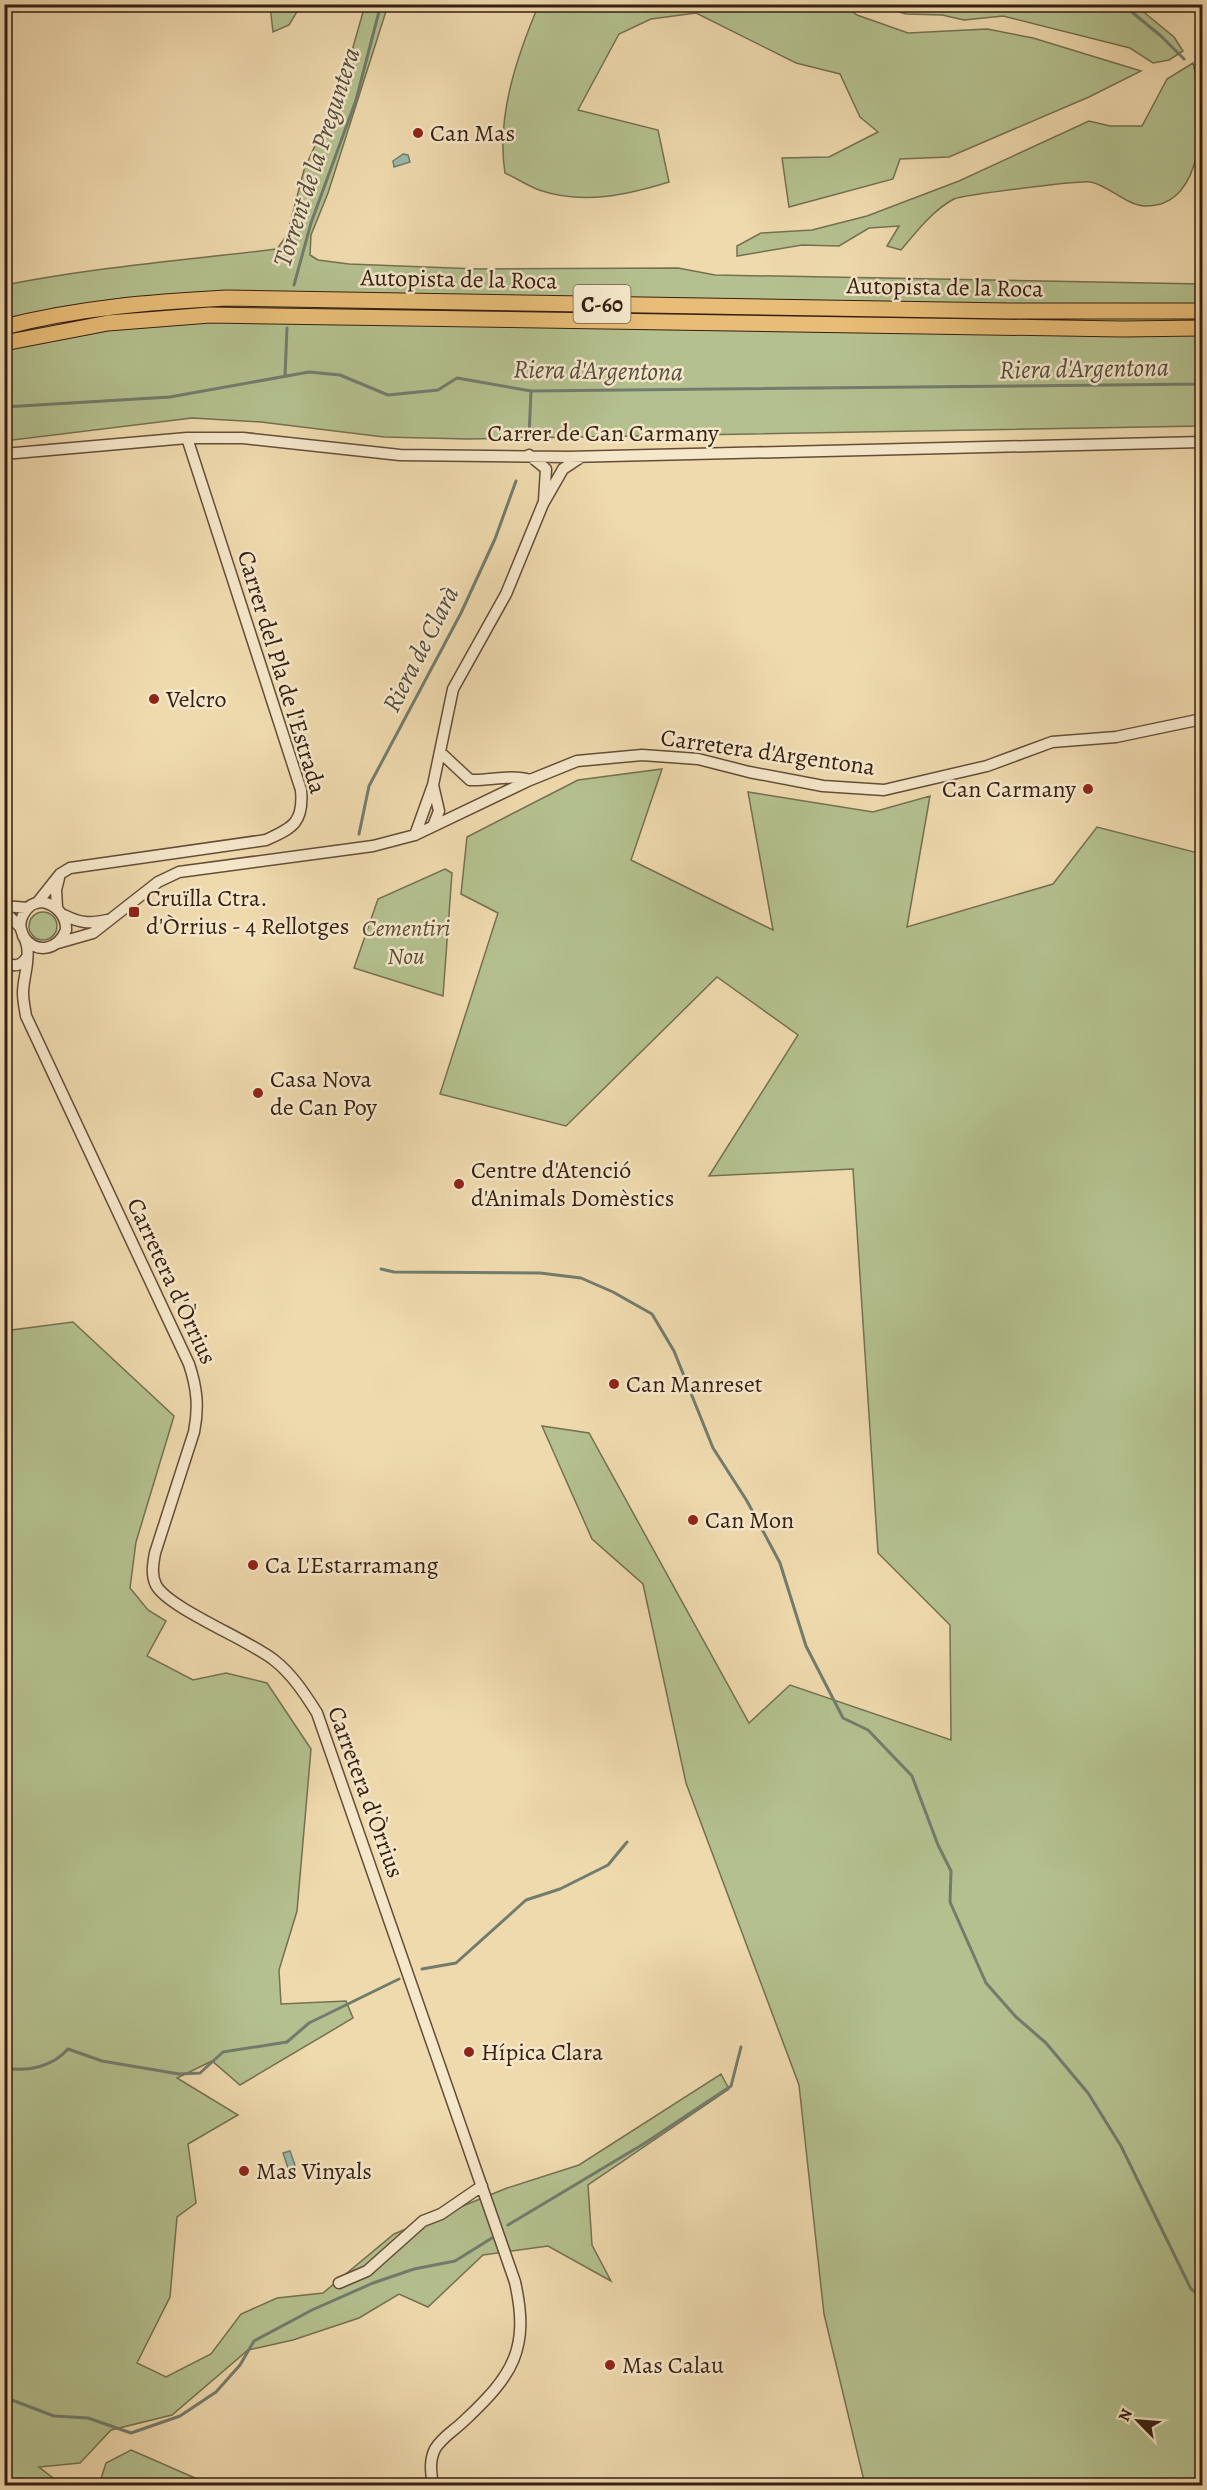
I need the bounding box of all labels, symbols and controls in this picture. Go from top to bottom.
water label: Torrent de la Preguntera [265,43,368,271]
place label: Can Mas [430,117,515,149]
marker: Can Mas [411,126,425,140]
street label: Autopista de la Roca [359,261,558,297]
street label: Autopista de la Roca [845,269,1044,305]
road number: C-60 [574,285,630,323]
water label: Riera d'Argentona [999,350,1169,387]
water label: Riera d'Argentona [513,352,683,389]
street label: Carrer de Can Carmany [487,417,719,449]
street label: Carrer del Pla de l'Estrada [230,546,334,798]
water label: Riera de Clarà [374,580,467,718]
place label: Velcro [165,683,227,715]
marker: Velcro [147,692,161,706]
street label: Carretera d'Argentona [659,721,878,783]
place label: Can Carmany [942,773,1076,805]
marker: Can Carmany [1081,782,1095,796]
place label: Cruïlla Ctra. d'Òrrius - 4 Rellotges [146,882,350,942]
marker: Cruïlla Ctra. d'Òrrius - 4 Rellotges [127,905,141,919]
park label: Cementiri Nou [362,912,450,972]
place label: Casa Nova de Can Poy [270,1063,377,1123]
marker: Casa Nova de Can Poy [251,1086,265,1100]
place label: Centre d'Atenció d'Animals Domèstics [471,1154,674,1214]
marker: Centre d'Atenció d'Animals Domèstics [452,1177,466,1191]
street label: Carretera d'Òrrius [119,1193,225,1369]
place label: Can Manreset [626,1368,763,1400]
marker: Can Manreset [607,1377,621,1391]
place label: Can Mon [705,1504,794,1536]
marker: Can Mon [686,1513,700,1527]
place label: Ca L'Estarramang [265,1549,439,1581]
marker: Ca L'Estarramang [246,1558,260,1572]
street label: Carretera d'Òrrius [320,1702,412,1882]
place label: Hípica Clara [481,2036,604,2068]
marker: Hípica Clara [462,2045,476,2059]
place label: Mas Vinyals [256,2155,372,2187]
marker: Mas Vinyals [237,2164,251,2178]
place label: Mas Calau [622,2349,724,2381]
marker: Mas Calau [603,2358,617,2372]
north arrow [1108,2391,1168,2451]
text: N [1113,2405,1138,2425]

